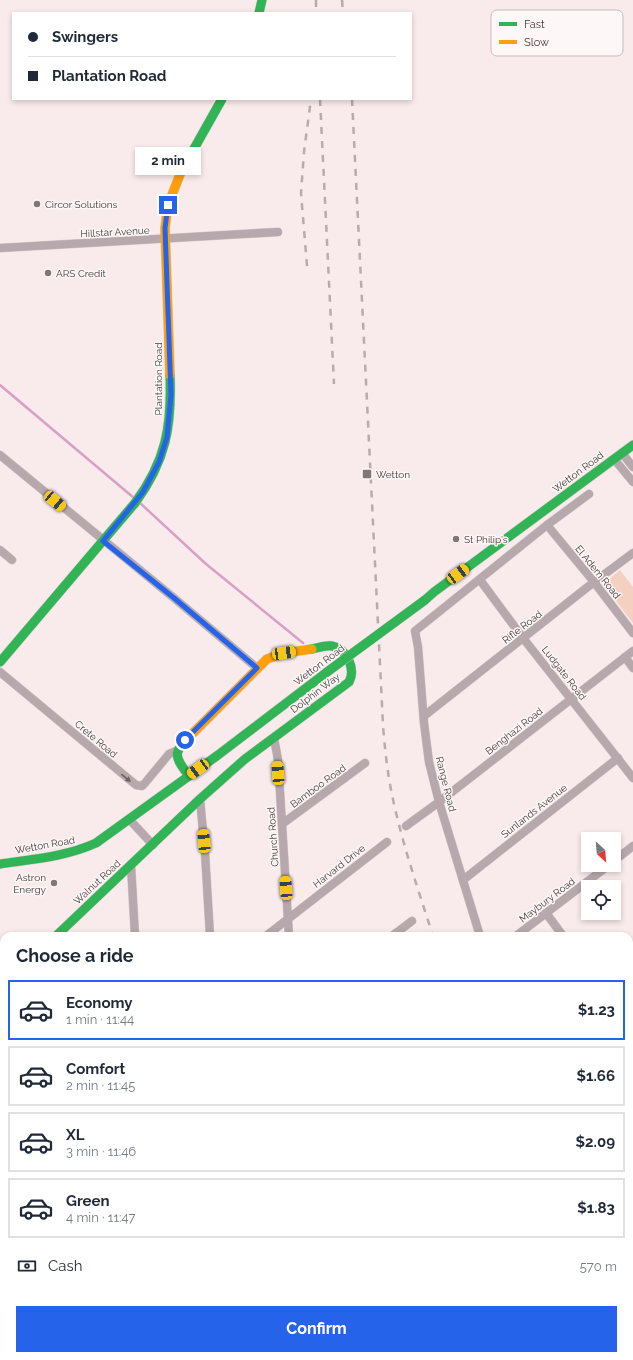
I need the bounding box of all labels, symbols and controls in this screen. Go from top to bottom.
legend [491,10,623,56]
text: Fast [524,18,545,31]
text: Swingers [52,28,118,46]
text: Slow [524,36,549,49]
text: Plantation Road [52,67,166,85]
callout: 2 min [135,147,201,175]
text: 2 min [151,153,185,168]
route end [159,196,177,214]
marker: Circor Solutions [32,199,42,209]
place label: Circor Solutions [45,199,118,210]
street label: Hillstar Avenue [80,225,150,239]
marker: ARS Credit [43,268,53,278]
place label: ARS Credit [56,268,106,279]
street label: Plantation Road [153,343,164,415]
street label: Wetton Road [551,449,605,495]
marker: Wetton [361,468,373,480]
place label: Wetton [376,469,410,480]
car [42,489,68,513]
marker: St Philip's [451,534,461,544]
place label: St Philip's [464,534,508,545]
street label: El Adem Road [573,543,623,601]
car [445,562,471,586]
street label: Rifle Road [500,608,544,646]
street label: Wetton Road [292,642,346,688]
street label: Ludgate Road [540,644,588,702]
car [271,645,297,661]
street label: Dolphin Way [288,671,342,715]
street label: Benghazi Road [483,705,545,757]
street label: Crete Road [73,718,119,760]
route start [176,731,194,749]
street label: Range Road [434,755,458,813]
car [185,757,211,781]
car [271,761,285,785]
street label: Bamboo Road [288,762,348,810]
one-way arrow [121,774,132,782]
street label: Sunlands Avenue [499,782,569,840]
street label: Church Road [265,807,281,867]
car [197,829,211,853]
north arrow [581,832,621,872]
map controls [581,832,621,920]
street label: Wetton Road [14,834,76,856]
street label: Harvard Drive [311,842,367,890]
street label: Walnut Road [71,858,123,906]
place label: Astron Energy [13,872,47,895]
car [279,876,293,900]
street label: Maybury Road [517,876,577,924]
marker: Astron Energy [49,878,59,888]
button: locate [581,880,621,920]
text: Choose a ride [16,945,134,966]
icon: car [18,992,54,1028]
text: Economy [66,994,133,1012]
text: $1.23 [578,1001,615,1019]
text: 1 min · 11:44 [66,1012,134,1027]
icon: car [18,1058,54,1094]
text: Comfort [66,1060,125,1078]
text: $1.66 [576,1067,615,1085]
text: 2 min · 11:45 [66,1078,135,1093]
icon: car [18,1124,54,1160]
text: XL [66,1126,84,1144]
text: $2.09 [576,1133,615,1151]
text: 3 min · 11:46 [66,1144,136,1159]
icon: car [18,1190,54,1226]
text: Green [66,1192,110,1210]
text: $1.83 [577,1199,615,1217]
text: 4 min · 11:47 [66,1210,135,1225]
icon: cash [16,1255,38,1277]
text: Cash [48,1257,82,1275]
text: 570 m [580,1259,617,1274]
button: Confirm [16,1306,617,1352]

